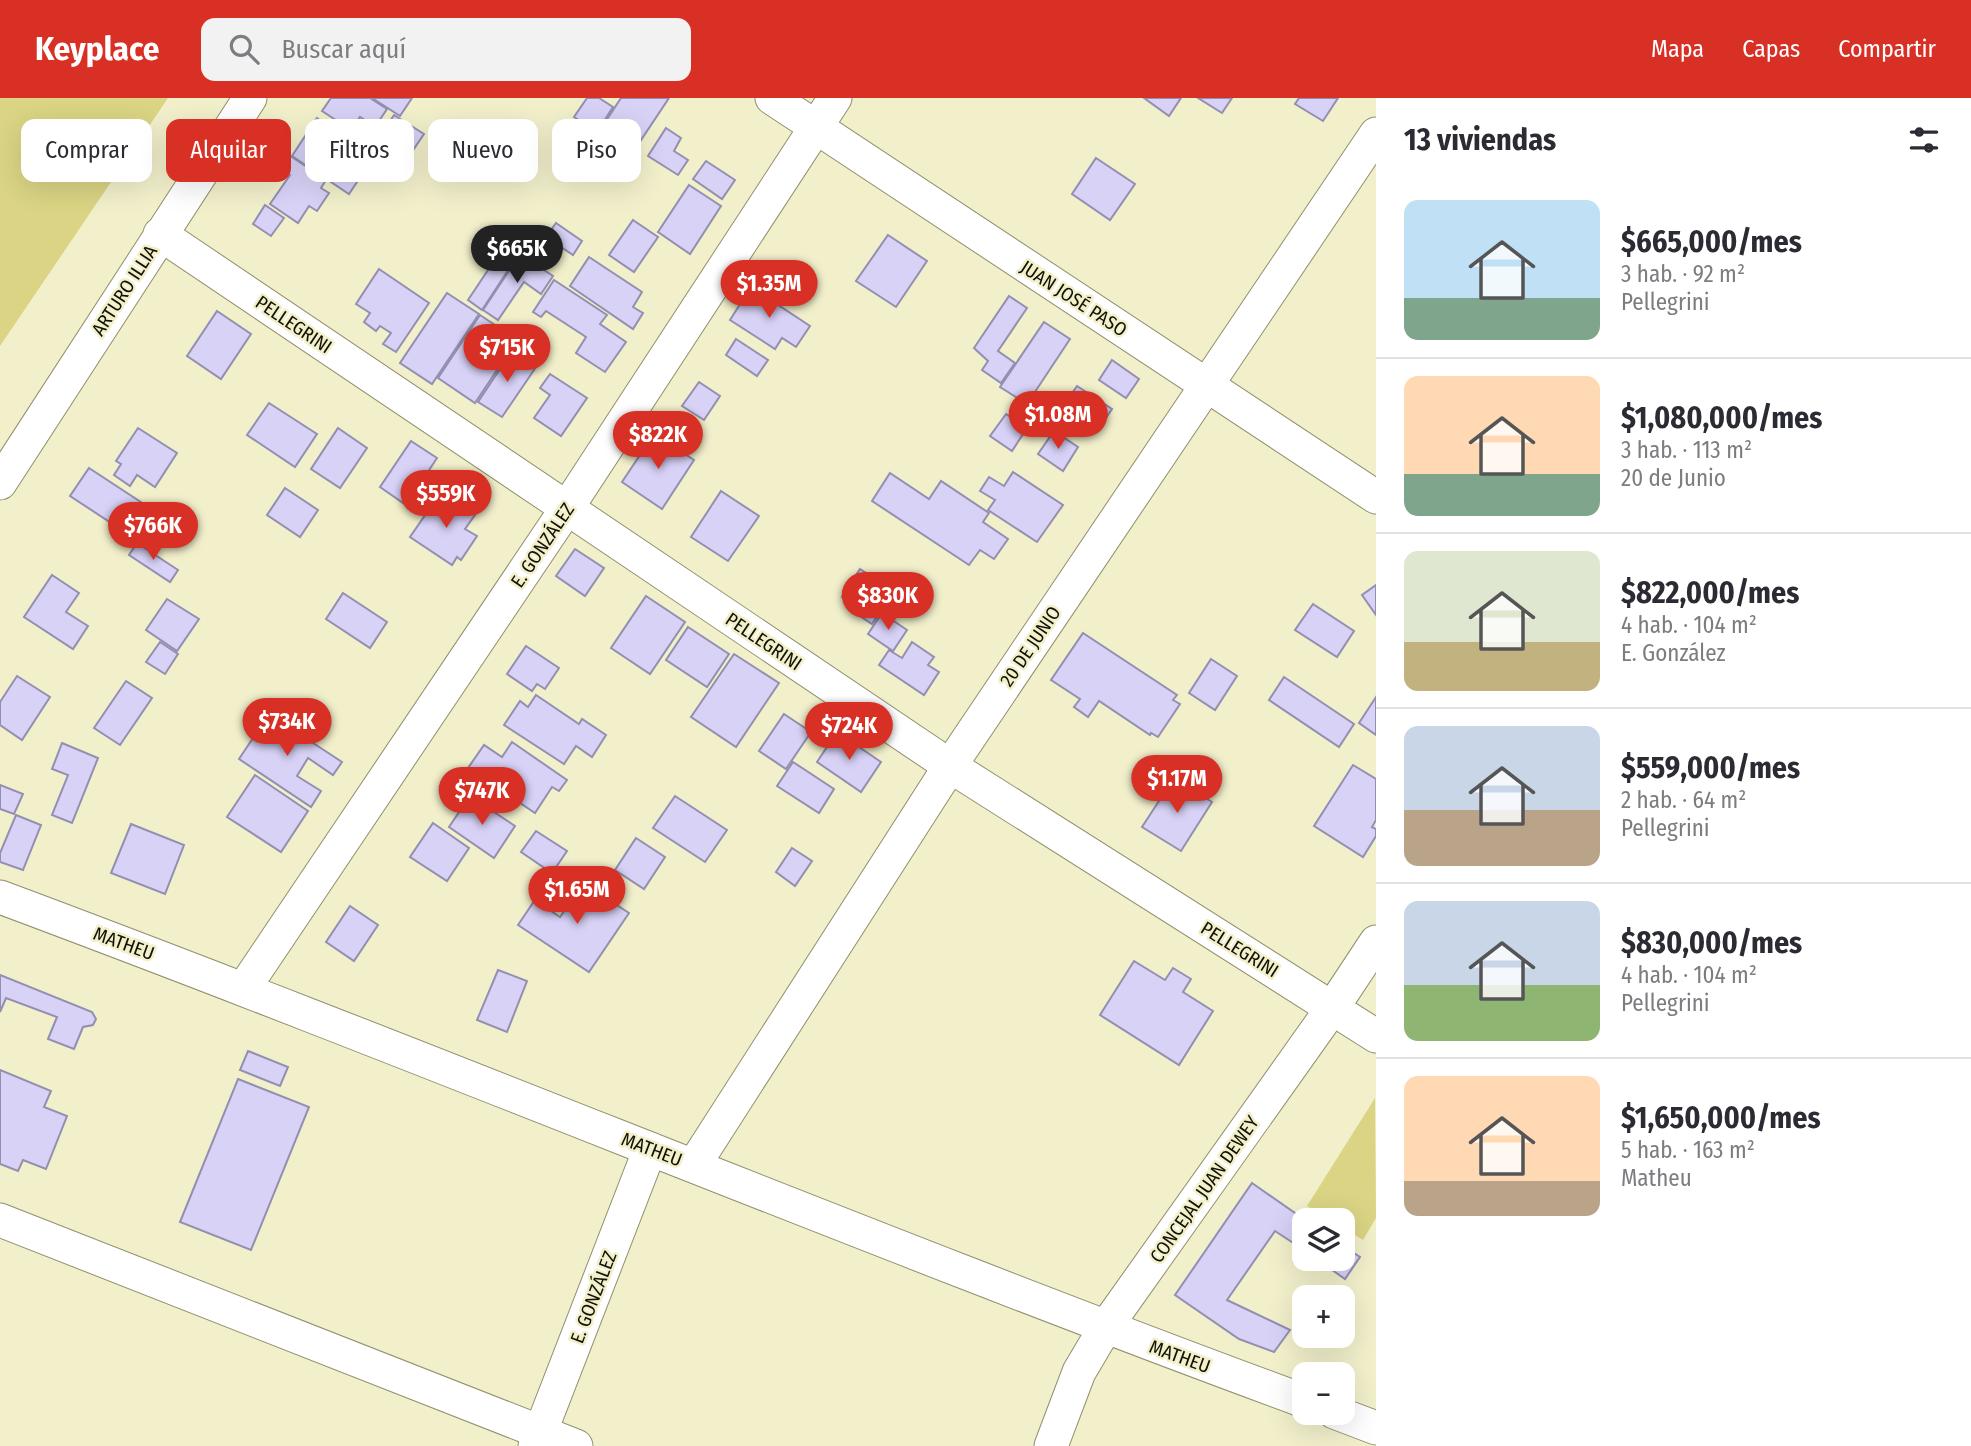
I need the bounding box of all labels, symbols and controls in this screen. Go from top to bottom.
search box [201,18,691,81]
text: Keyplace [35,29,159,69]
icon: search [225,30,263,68]
text: Buscar aquí [281,34,406,65]
text: Mapa [1651,35,1704,63]
text: Capas [1742,35,1800,63]
text: Compartir [1838,35,1936,63]
chip: Comprar [21,119,152,182]
chip: Alquilar [166,119,291,182]
chip: Filtros [305,119,414,182]
chip: Nuevo [428,119,538,182]
chip: Piso [552,119,641,182]
icon: filters [1905,121,1943,159]
text: 13 viviendas [1404,122,1556,158]
text: $665,000/mes [1621,224,1802,260]
pin: $665K [468,226,566,285]
icon: home [1460,228,1544,312]
text: $665K [487,234,547,262]
street label: ARTURO ILLIA [87,241,162,340]
street label: JUAN JOSÉ PASO [1016,255,1131,341]
pin: $1.35M [712,260,826,320]
text: 3 hab. · 92 m² [1621,260,1745,288]
text: $1.35M [737,269,801,297]
text: Pellegrini [1621,288,1710,316]
street label: PELLEGRINI [251,291,336,358]
pin: $715K [458,324,556,384]
text: $715K [479,333,535,361]
pin: $1.08M [1001,392,1115,451]
text: $1.08M [1025,400,1091,428]
text: $1,080,000/mes [1621,400,1822,436]
icon: home [1460,404,1544,488]
pin: $822K [609,412,707,471]
text: $822K [629,420,687,448]
text: 3 hab. · 113 m² [1621,436,1752,464]
text: 20 de Junio [1621,464,1726,492]
pin: $559K [397,470,495,530]
text: $559K [417,479,475,507]
street label: E. GONZÁLEZ [506,499,579,592]
pin: $766K [104,503,202,562]
text: $766K [124,511,182,539]
pin: $830K [839,573,937,632]
text: $822,000/mes [1621,575,1799,611]
icon: home [1460,579,1544,663]
text: $830K [858,581,918,609]
street label: 20 DE JUNIO [995,602,1066,691]
street label: PELLEGRINI [721,608,806,675]
text: 4 hab. · 104 m² [1621,611,1757,639]
text: E. González [1621,639,1726,667]
pin: $734K [238,698,336,758]
pin: $724K [800,702,898,762]
text: $734K [259,707,315,735]
text: $724K [821,711,877,739]
text: $559,000/mes [1621,750,1800,786]
icon: home [1460,754,1544,838]
pin: $1.17M [1120,756,1234,815]
text: $1.17M [1147,764,1207,792]
pin: $747K [433,768,531,827]
text: $747K [455,776,509,804]
text: 2 hab. · 64 m² [1621,786,1746,814]
text: Pellegrini [1621,814,1710,842]
pin: $1.65M [520,866,634,926]
text: $1.65M [544,875,610,903]
street label: PELLEGRINI [1197,917,1283,982]
street label: MATHEU [90,922,157,965]
text: $830,000/mes [1621,925,1802,961]
icon: home [1460,929,1544,1013]
text: 4 hab. · 104 m² [1621,961,1757,989]
text: Pellegrini [1621,989,1710,1017]
text: $1,650,000/mes [1621,1100,1821,1136]
icon: home [1460,1104,1544,1188]
street label: CONCEJAL JUAN DEWEY [1145,1111,1264,1267]
street label: MATHEU [618,1127,685,1171]
text: 5 hab. · 163 m² [1621,1136,1755,1164]
text: Matheu [1621,1164,1692,1192]
map controls [1292,1208,1355,1425]
button: layers [1292,1208,1355,1271]
street label: E. GONZÁLEZ [565,1248,622,1347]
button: + [1292,1285,1355,1348]
street label: MATHEU [1146,1335,1213,1378]
button: − [1292,1362,1355,1425]

